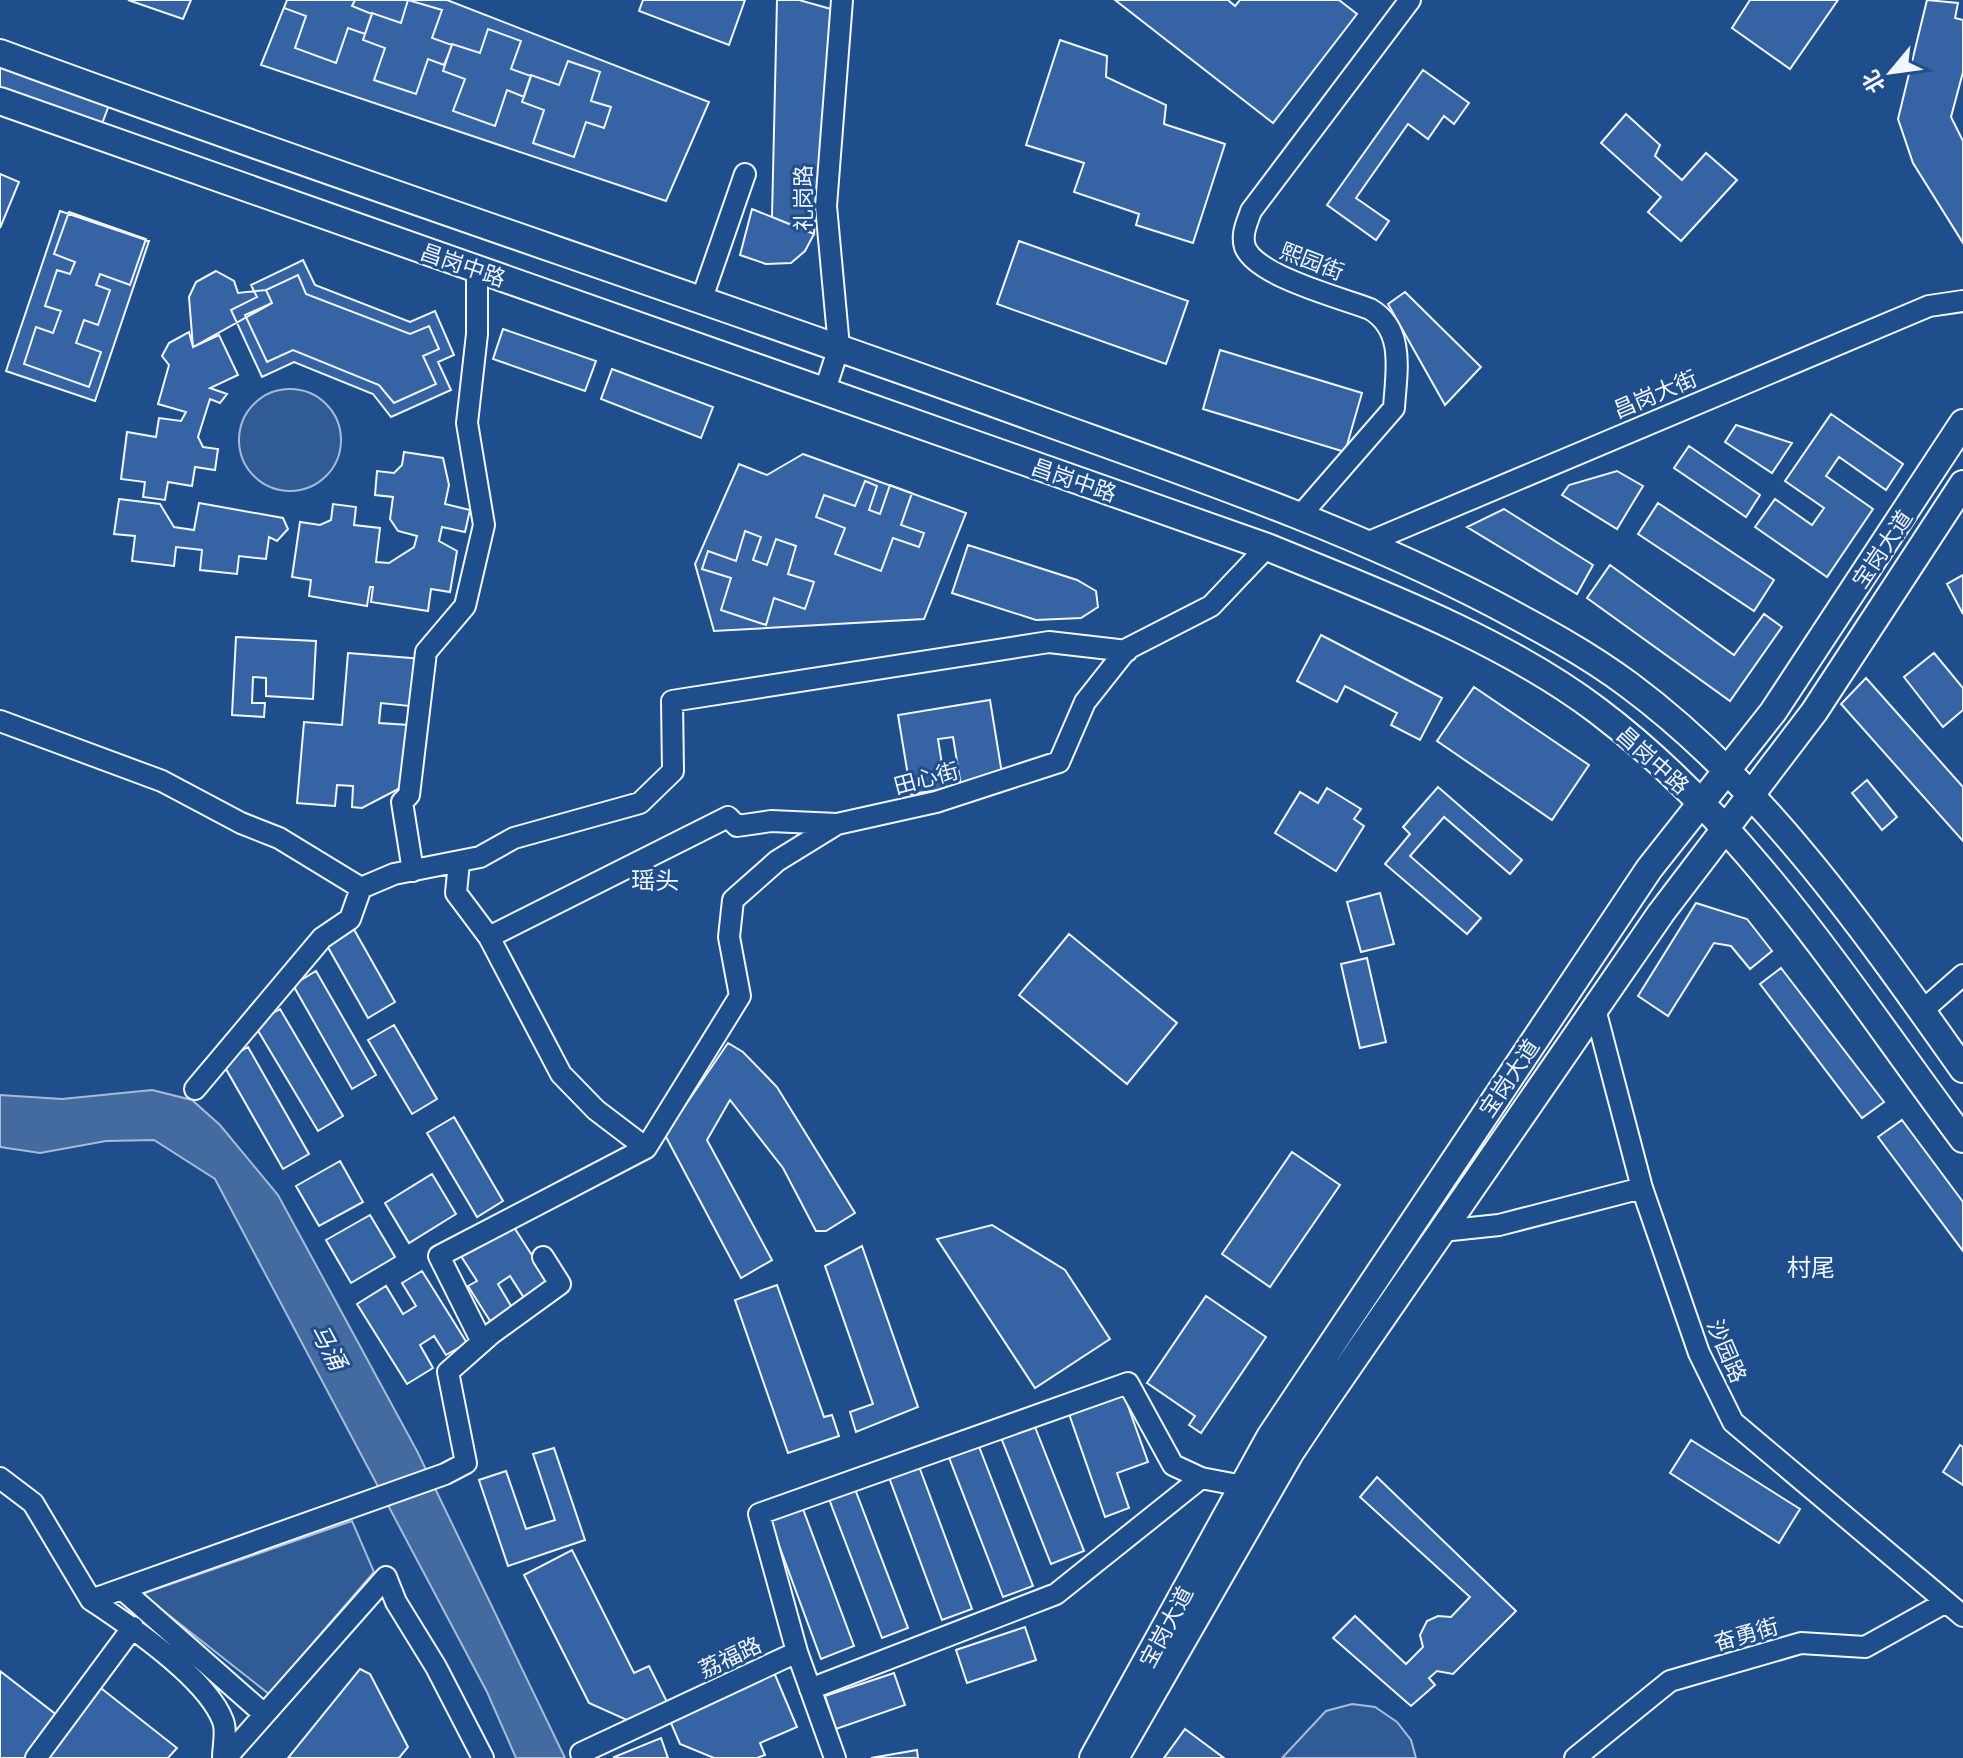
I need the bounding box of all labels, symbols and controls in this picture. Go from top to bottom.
north arrow [1851,32,1931,112]
text: 北 [1857,65,1891,98]
street label: 礼岗路 [790,165,817,231]
street label: 熙园街 [1276,237,1347,286]
street label: 昌岗中路 [417,238,509,293]
street label: 昌岗大街 [1609,365,1701,424]
street label: 昌岗中路 [1028,453,1120,508]
street label: 宝岗大道 [1847,505,1918,593]
street label: 昌岗中路 [1611,721,1694,800]
street label: 田心街 [891,757,962,800]
district label: 瑶头 [631,867,679,895]
street label: 宝岗大道 [1474,1034,1545,1122]
district label: 村尾 [1787,1254,1835,1282]
street label: 沙园路 [1701,1316,1752,1387]
water label: 马涌 [304,1319,353,1377]
street label: 宝岗大道 [1134,1582,1199,1672]
street label: 奋勇街 [1711,1612,1782,1657]
street label: 荔福路 [695,1631,766,1684]

